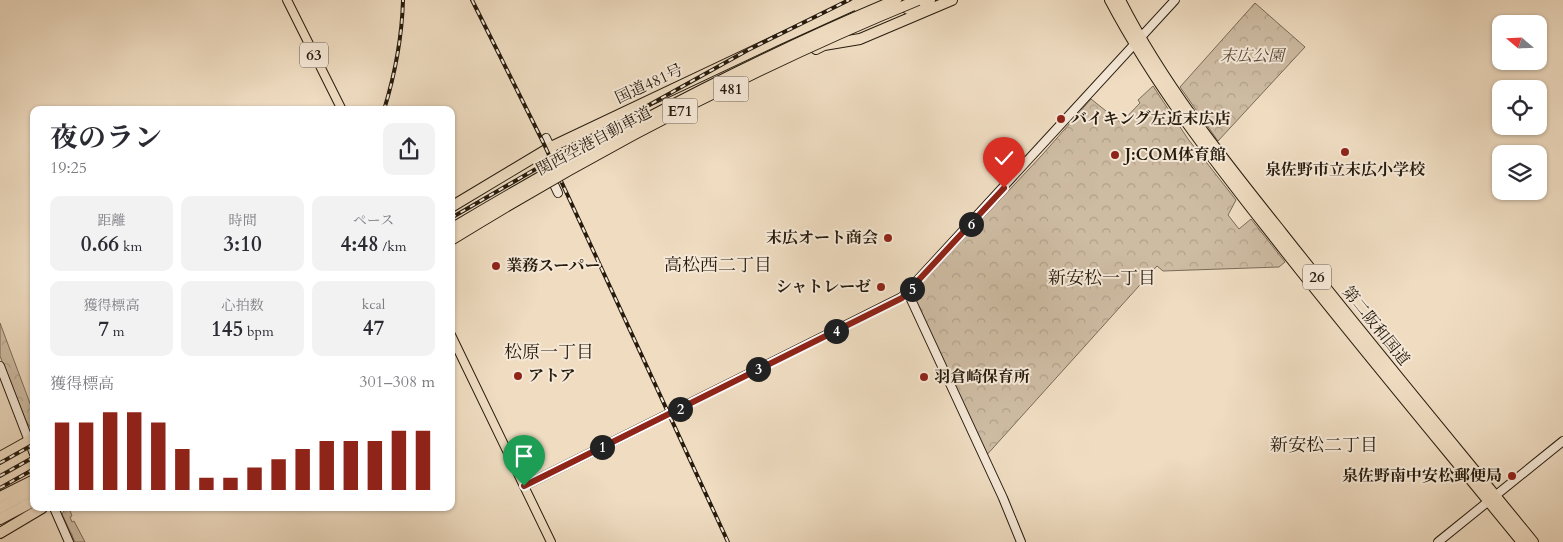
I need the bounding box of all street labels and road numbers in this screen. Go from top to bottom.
road number: 63 [300,42,328,68]
street label: 国道481号 [611,59,687,109]
road number: 481 [714,76,748,102]
road number: E71 [662,98,698,124]
street label: 関西空港自動車道 [532,101,656,181]
road number: 26 [1303,264,1331,290]
street label: 第二阪和国道 [1337,282,1415,370]

